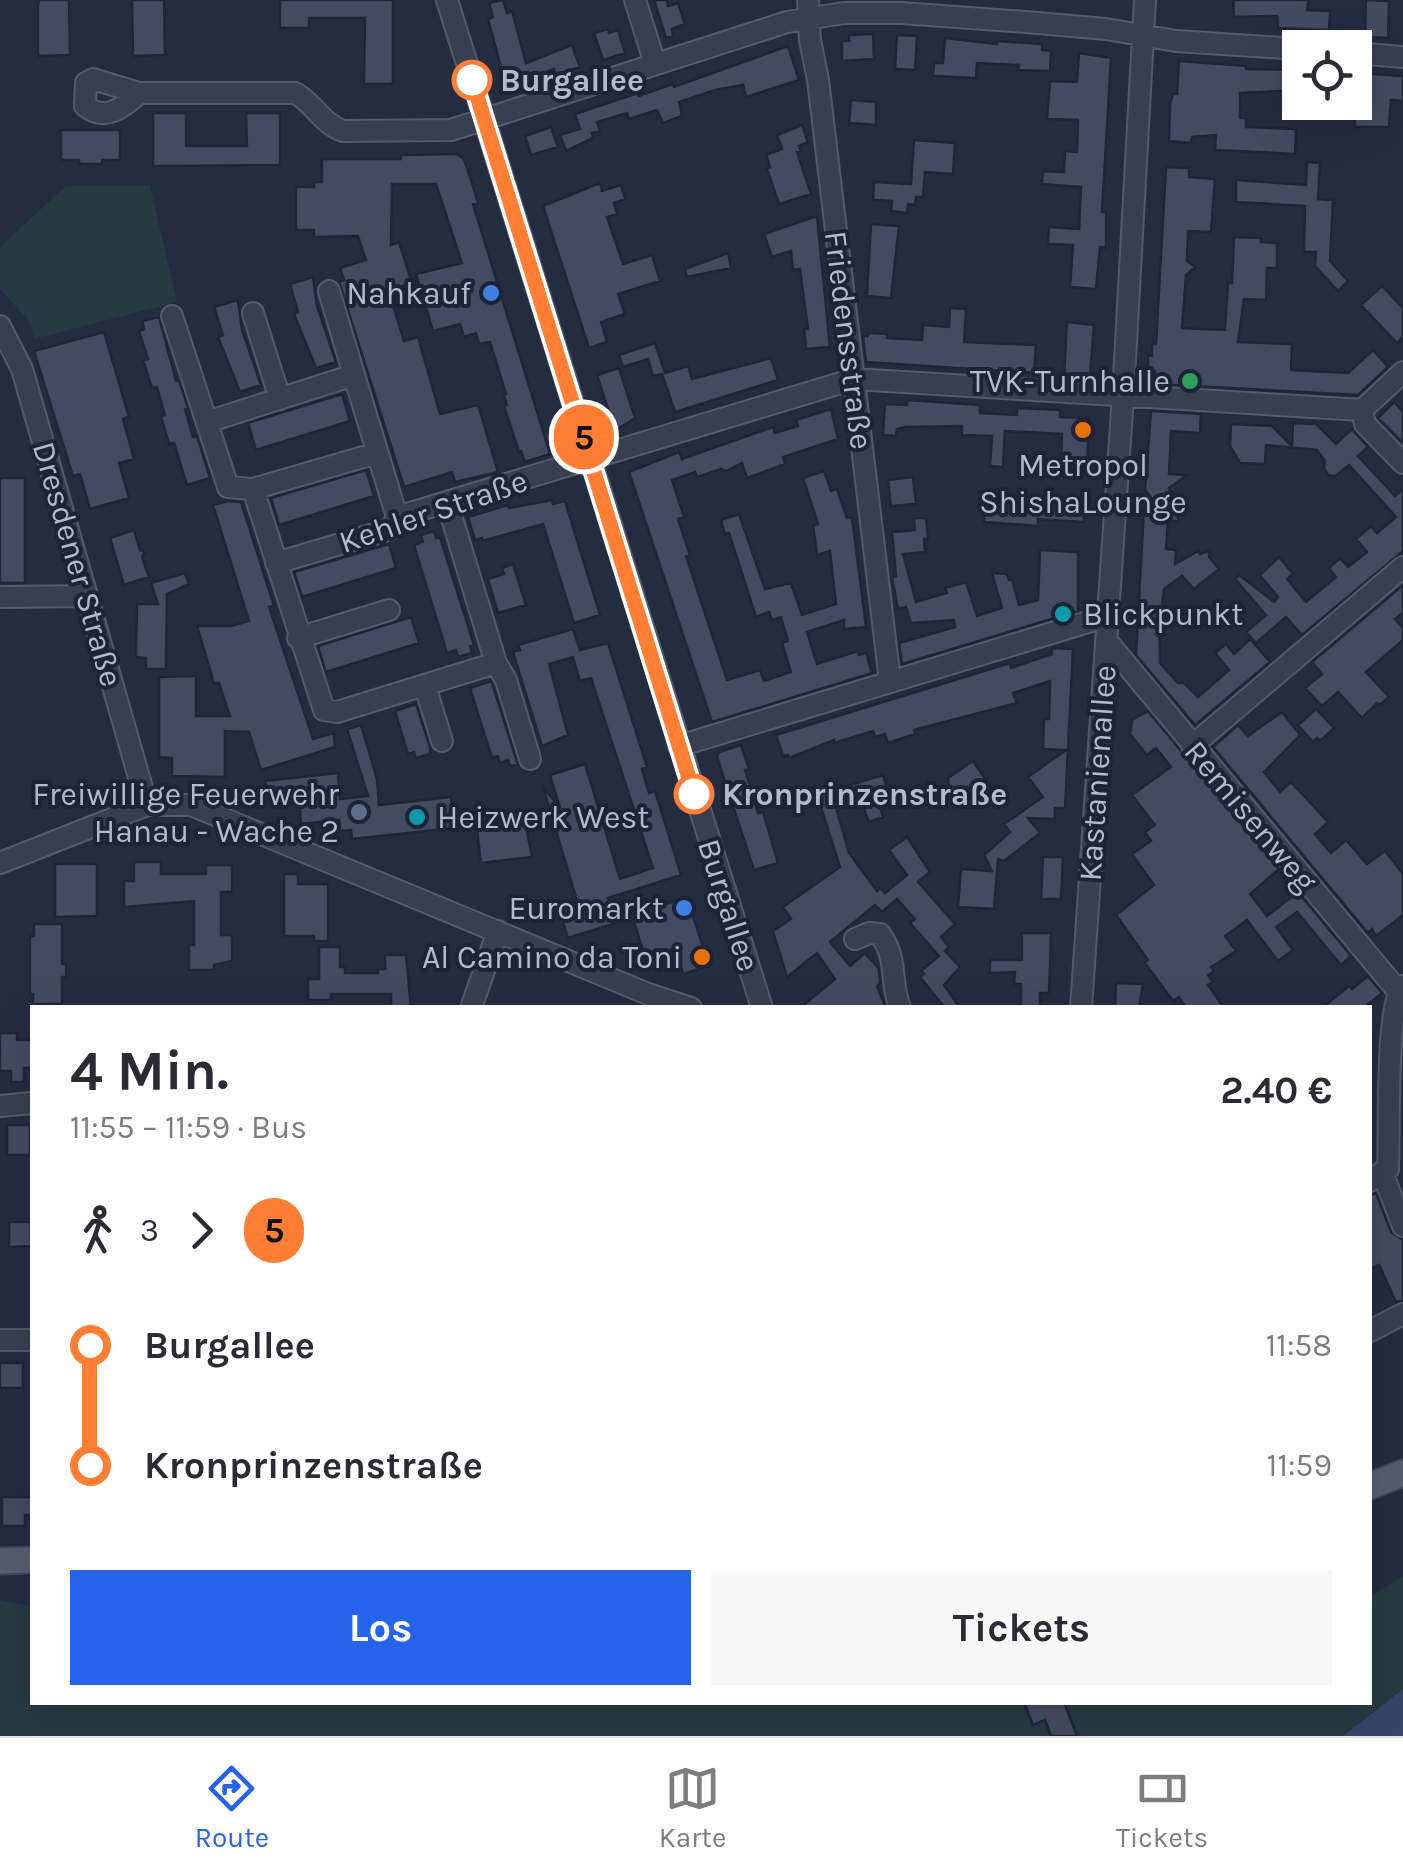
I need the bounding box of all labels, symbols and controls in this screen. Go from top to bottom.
map controls [1282,30,1372,120]
button: locate [1282,30,1372,120]
marker: Burgallee [453,61,491,99]
place label: Burgallee [500,62,644,99]
street label: Friedensstraße [817,229,880,451]
place label: Nahkauf [346,275,472,312]
marker: Nahkauf [480,282,502,304]
place label: TVK-Turnhalle [970,363,1170,400]
marker: TVK-Turnhalle [1179,370,1201,392]
line badge: 5 [552,404,616,470]
text: 5 [574,417,594,458]
marker: Metropol ShishaLounge [1072,419,1094,441]
street label: Dresdener Straße [25,437,130,691]
place label: Metropol ShishaLounge [979,447,1187,521]
street label: Kehler Straße [334,462,532,561]
place label: Blickpunkt [1083,596,1243,633]
marker: Blickpunkt [1052,603,1074,625]
street label: Kastanienallee [1071,664,1124,882]
street label: Remisenweg [1177,733,1324,899]
marker: Kronprinzenstraße [675,775,713,813]
place label: Freiwillige Feuerwehr Hanau - Wache 2 [32,776,339,850]
place label: Kronprinzenstraße [722,776,1007,813]
place label: Heizwerk West [437,799,649,836]
marker: Freiwillige Feuerwehr Hanau - Wache 2 [348,801,370,823]
marker: Heizwerk West [406,806,428,828]
street label: Burgallee [690,834,767,976]
place label: Euromarkt [508,890,664,927]
marker: Euromarkt [673,897,695,919]
place label: Al Camino da Toni [422,939,682,976]
marker: Al Camino da Toni [691,946,713,968]
text: 4 Min. [70,1039,229,1103]
text: 2.40 € [1221,1068,1332,1113]
text: 11:55 – 11:59 · Bus [70,1109,307,1146]
icon: walk [70,1203,125,1258]
icon: forward [174,1203,229,1258]
text: 5 [264,1210,284,1251]
text: 3 [140,1212,159,1249]
text: Burgallee [144,1323,315,1368]
text: 11:58 [1266,1327,1332,1364]
text: Kronprinzenstraße [144,1443,483,1488]
text: 11:59 [1267,1447,1332,1484]
button: Los [70,1570,691,1685]
button: Tickets [711,1570,1332,1685]
tab: Route [195,1761,269,1854]
tab: Karte [659,1761,726,1854]
tab: Tickets [1116,1761,1208,1854]

